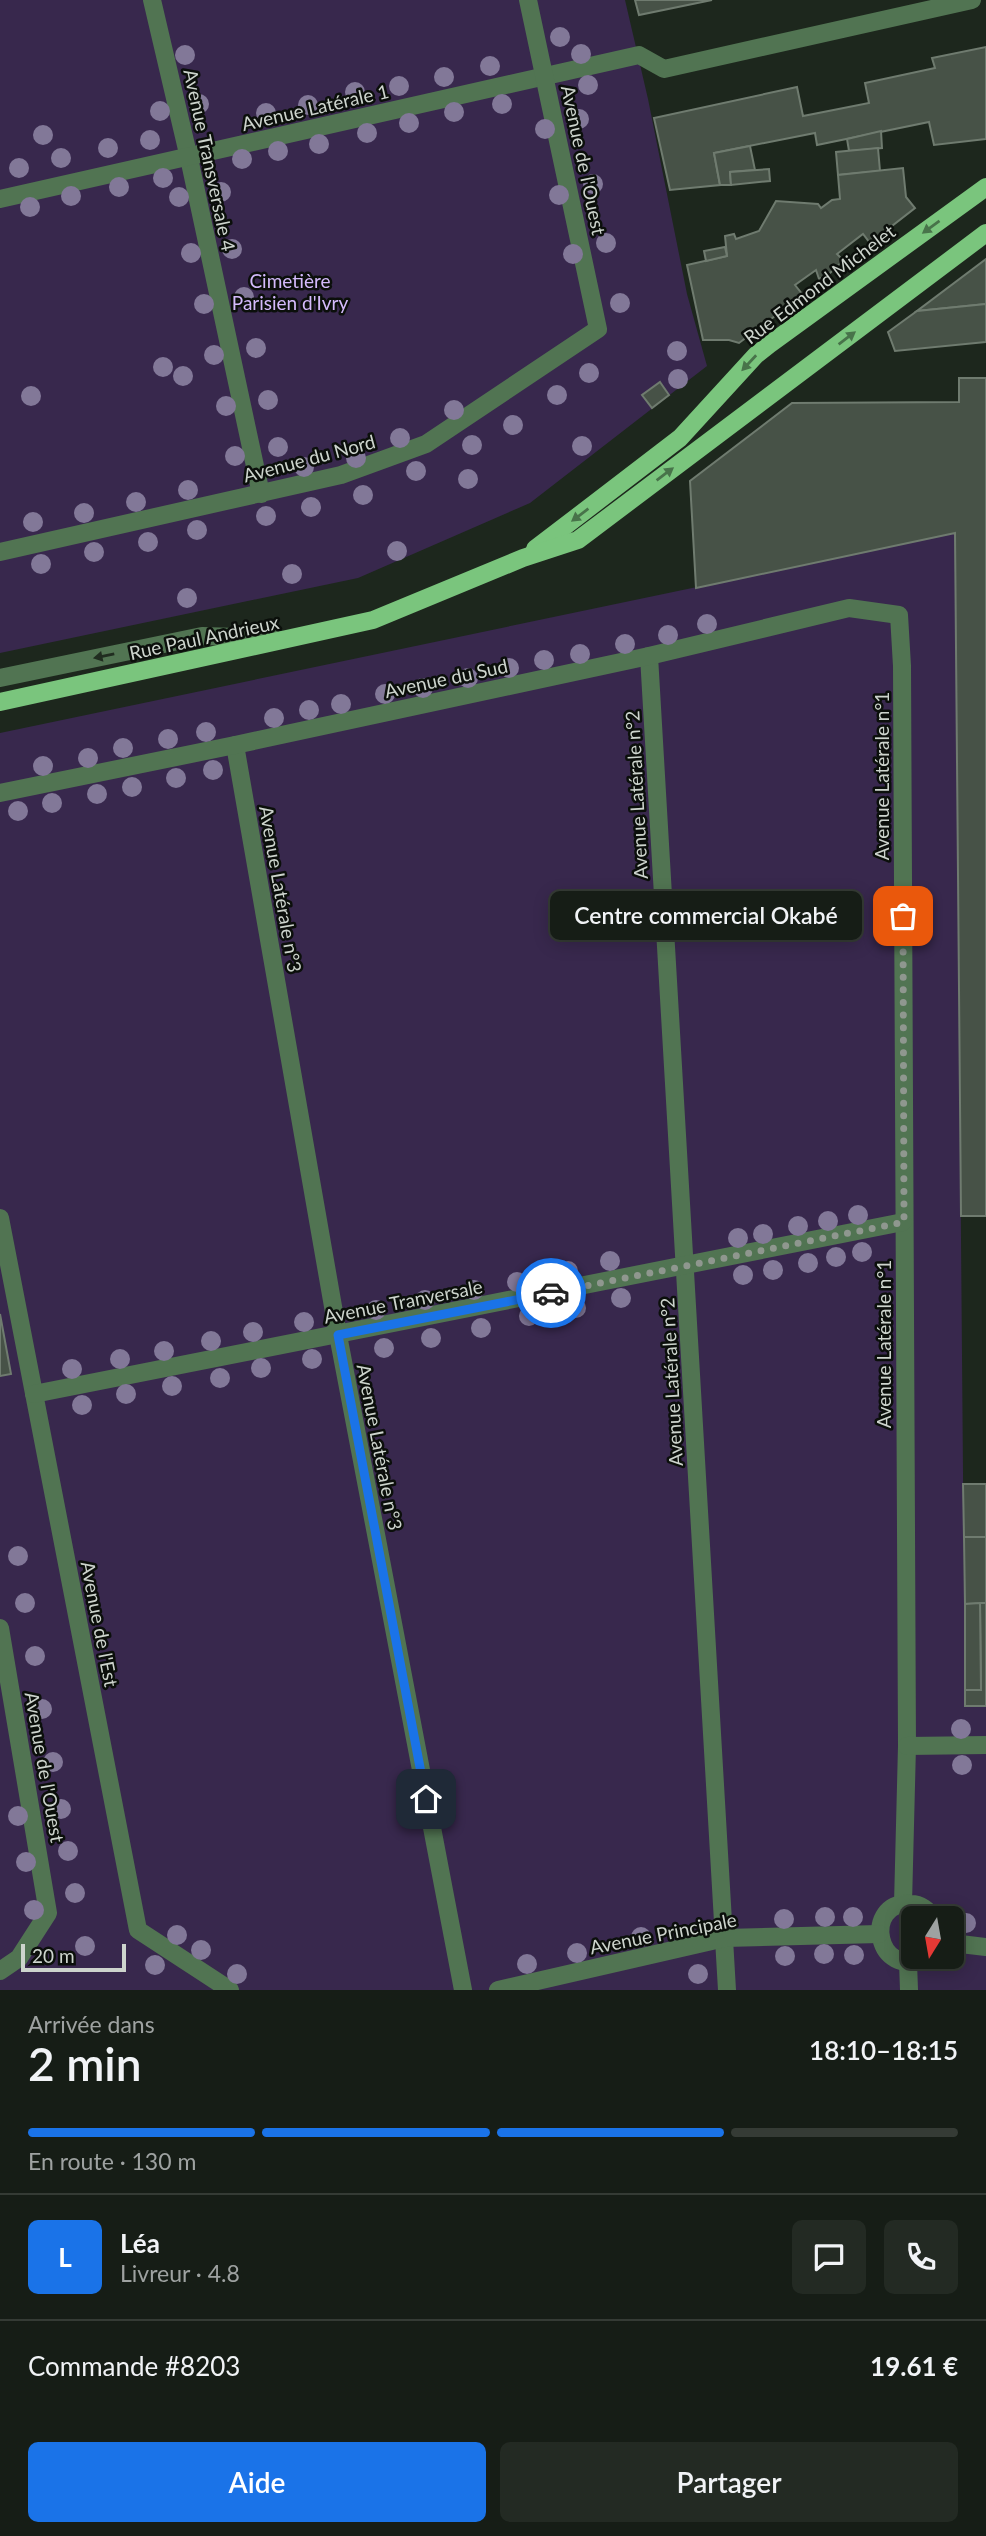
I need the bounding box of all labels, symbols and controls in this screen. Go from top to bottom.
street label: Avenue Transversale 4 [179,67,241,253]
street label: Avenue Latérale 1 [239,79,391,135]
street label: Avenue de l'Ouest [557,83,611,237]
street label: Rue Edmond Michelet [739,219,899,348]
one-way arrow [922,220,940,234]
park label: Cimetière Parisien d'Ivry [232,269,348,314]
one-way arrow [838,331,856,345]
one-way arrow [741,354,757,372]
street label: Avenue du Nord [240,429,378,487]
one-way arrow [656,468,674,482]
one-way arrow [572,507,590,522]
street label: Rue Paul Andrieux [127,610,281,664]
one-way arrow [93,651,115,662]
street label: Avenue du Sud [382,654,510,702]
street label: Avenue Latérale n°1 [870,692,893,860]
street label: Avenue Latérale n°2 [620,710,652,880]
street label: Avenue Latérale n°3 [255,804,307,974]
pin [873,886,933,946]
callout: Centre commercial Okabé [550,892,861,940]
icon: bag [884,897,922,935]
text: Centre commercial Okabé [574,901,838,929]
courier [516,1258,586,1328]
street label: Avenue Latérale n°1 [872,1260,895,1428]
street label: Avenue Tranversale [322,1274,484,1328]
icon: car [532,1274,570,1312]
street label: Avenue Latérale n°2 [655,1297,687,1467]
street label: Avenue Latérale n°3 [353,1362,407,1532]
street label: Avenue de l'Est [77,1559,123,1689]
street label: Avenue de l'Ouest [20,1690,70,1844]
pin [396,1769,456,1829]
icon: home [407,1780,445,1818]
north arrow [901,1906,964,1969]
map controls [901,1906,964,1969]
street label: Avenue Principale [588,1907,738,1959]
scale bar [21,1941,126,1973]
text: 20 m [32,1944,75,1967]
text: Arrivée dans [28,2010,155,2038]
text: 18:10–18:15 [809,2034,958,2066]
text: 2 min [28,2036,142,2091]
text: En route · 130 m [28,2147,196,2175]
button: chat [792,2220,866,2294]
button: phone [884,2220,958,2294]
text: Léa [120,2227,160,2259]
text: L [58,2241,72,2273]
text: Livreur · 4.8 [120,2259,240,2287]
text: Commande #8203 [28,2350,240,2382]
text: 19.61 € [870,2350,958,2382]
button: Aide [28,2442,486,2522]
button: Partager [500,2442,958,2522]

